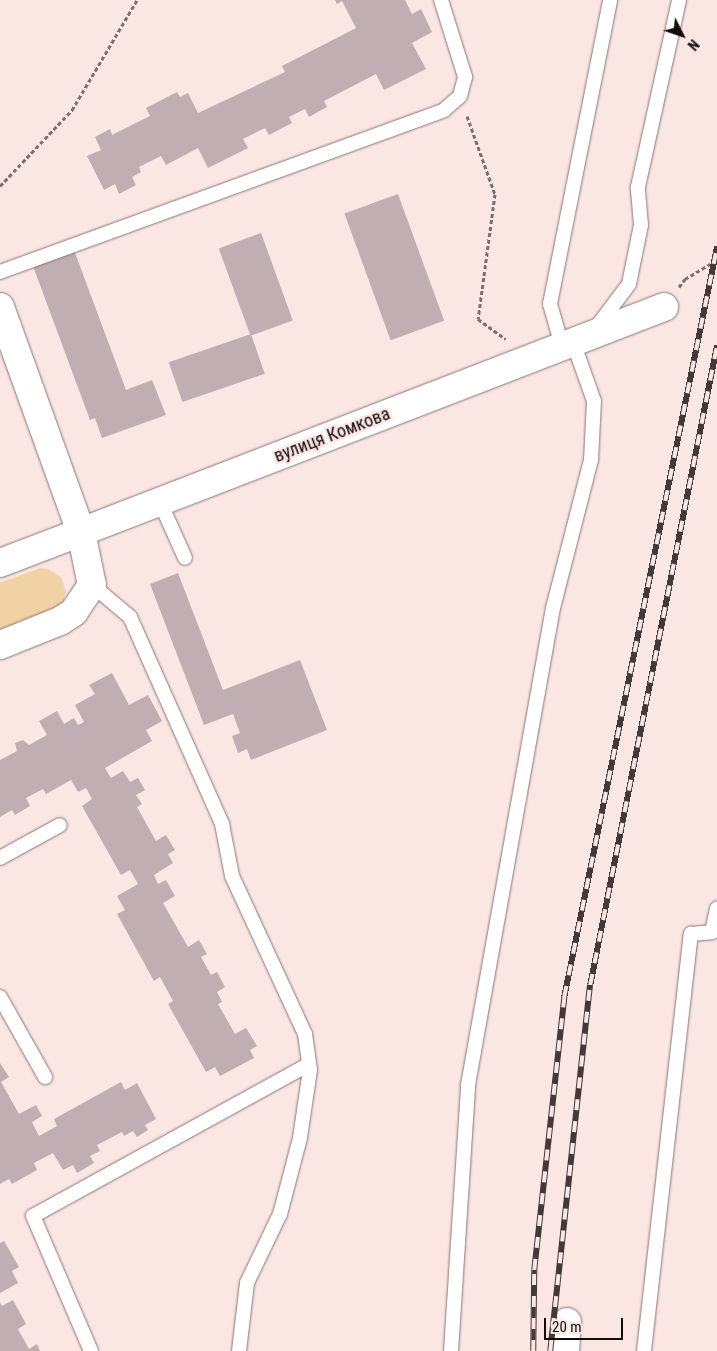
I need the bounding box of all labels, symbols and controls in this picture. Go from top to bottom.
north arrow [657,10,707,60]
text: N [684,36,702,53]
street label: вулиця Комкова [271,403,393,467]
scale bar [547,1308,626,1340]
text: 20 m [552,1318,582,1336]

